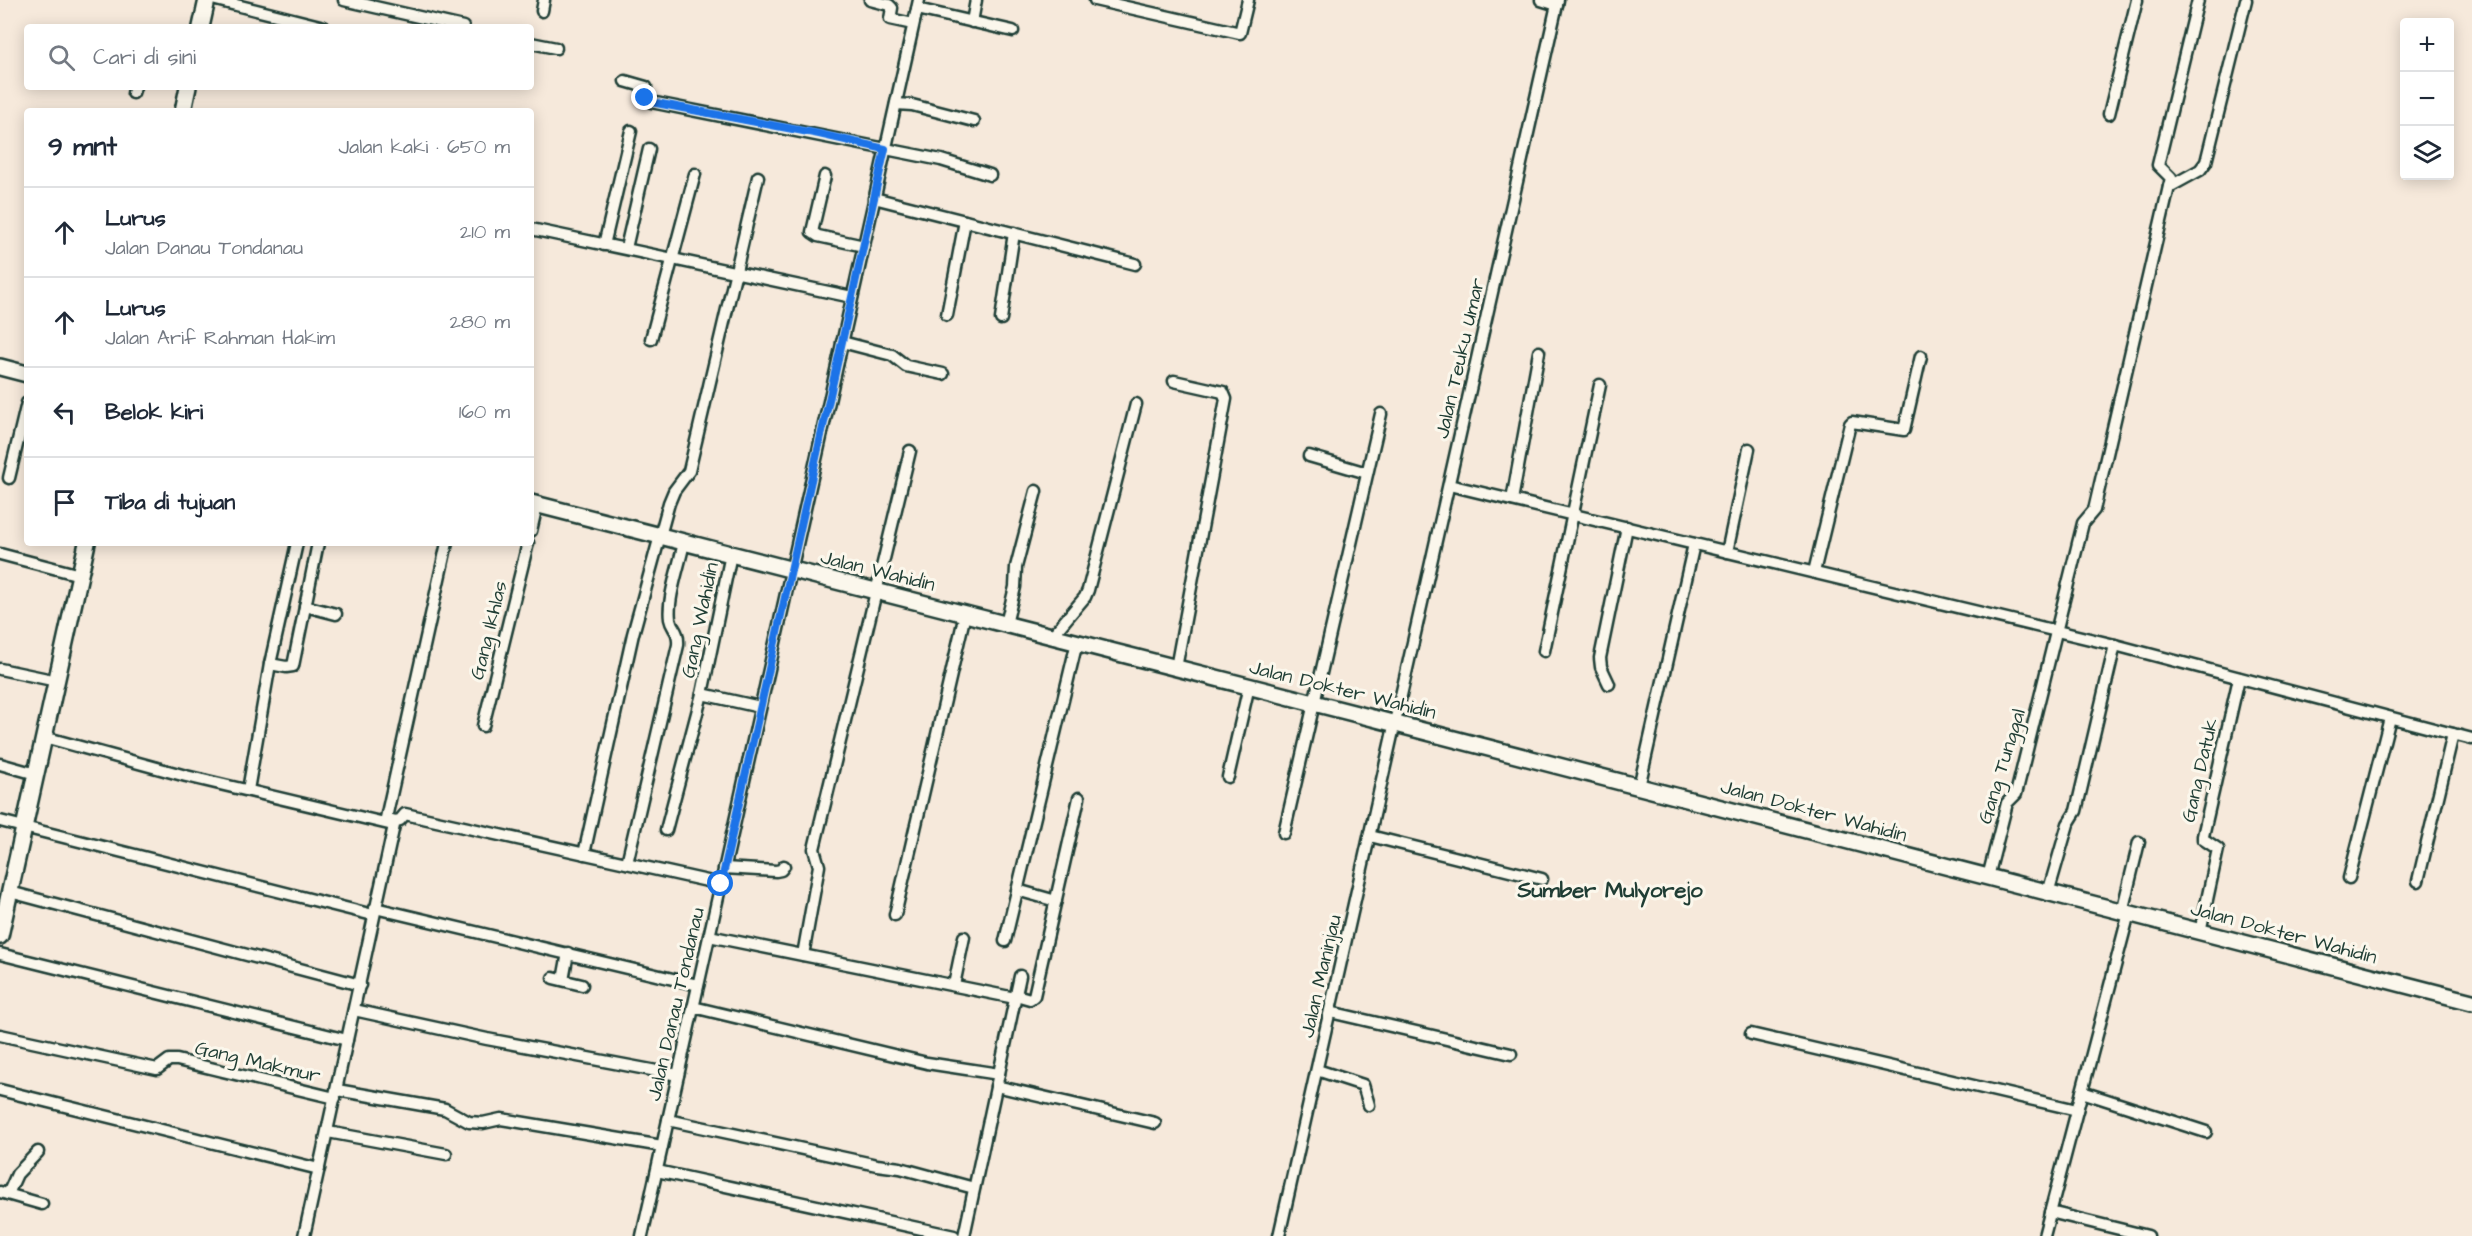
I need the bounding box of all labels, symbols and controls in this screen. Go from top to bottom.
map controls [2400,18,2454,180]
button: + [2400,18,2454,72]
search box [24,24,534,90]
icon: search [45,41,78,74]
text: Cari di sini [93,42,196,73]
button: − [2400,72,2454,126]
route end [631,84,657,110]
button: layers [2400,126,2454,180]
text: 9 mnt [48,129,117,165]
text: Jalan kaki · 650 m [338,133,510,161]
text: Lurus [105,203,166,234]
icon: ahead [48,216,81,249]
text: 210 m [460,218,510,246]
text: Jalan Danau Tondanau [105,234,303,262]
street label: Jalan Teuku Umar [1428,275,1492,441]
text: Lurus [105,293,166,324]
icon: ahead [48,306,81,339]
text: 280 m [449,308,510,336]
text: Jalan Arif Rahman Hakim [105,324,335,352]
icon: left [48,396,81,429]
text: Belok kiri [105,397,203,428]
text: 160 m [459,398,510,426]
icon: arrive [48,486,81,519]
text: Tiba di tujuan [105,487,235,518]
street label: Jalan Wahidin [817,543,938,599]
street label: Gang Wahidin [674,560,727,681]
street label: Gang Ikhlas [463,578,516,683]
street label: Jalan Dokter Wahidin [1246,653,1439,727]
street label: Gang Tunggal [1971,705,2034,828]
street label: Gang Datuk [2174,715,2227,825]
street label: Jalan Dokter Wahidin [1718,773,1910,849]
route start [707,870,733,896]
district label: Sumber Mulyorejo [1516,875,1703,908]
street label: Jalan Dokter Wahidin [2188,895,2380,971]
street label: Jalan Danau Tondanau [640,905,712,1104]
street label: Jalan Maninjau [1293,912,1349,1041]
street label: Gang Makmur [192,1034,323,1091]

